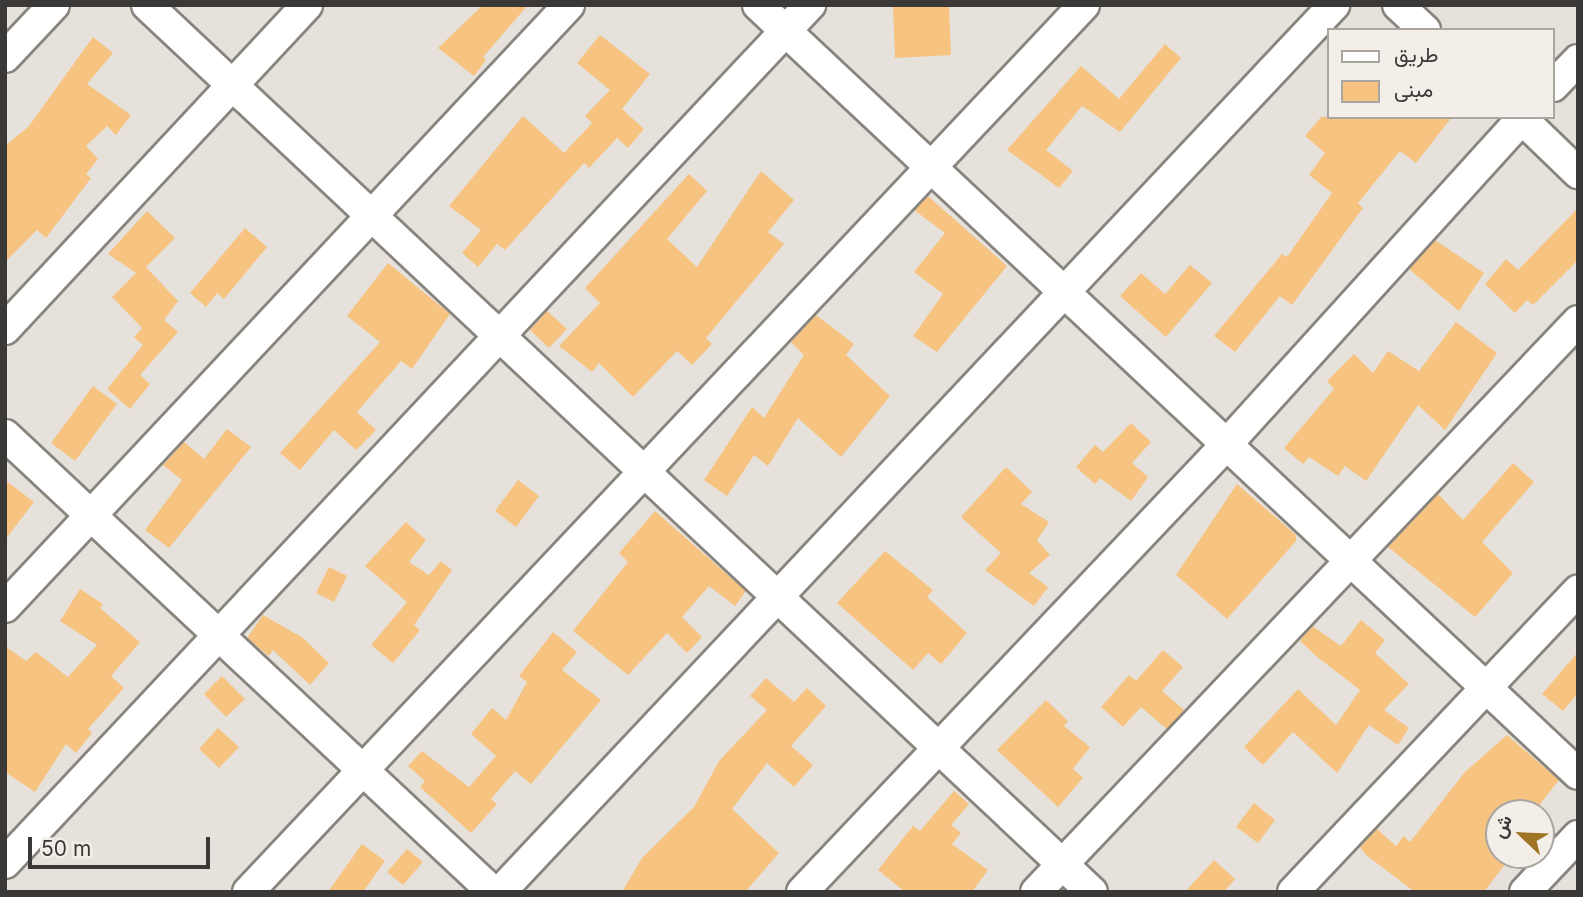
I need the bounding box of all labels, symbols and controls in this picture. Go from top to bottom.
legend [1328,28,1555,119]
text: طريق [1394,42,1439,67]
text: مبنى [1394,77,1433,102]
north arrow [1485,799,1555,869]
text: ش [1487,811,1517,841]
scale bar [32,824,214,868]
text: 50 m [41,836,91,861]

